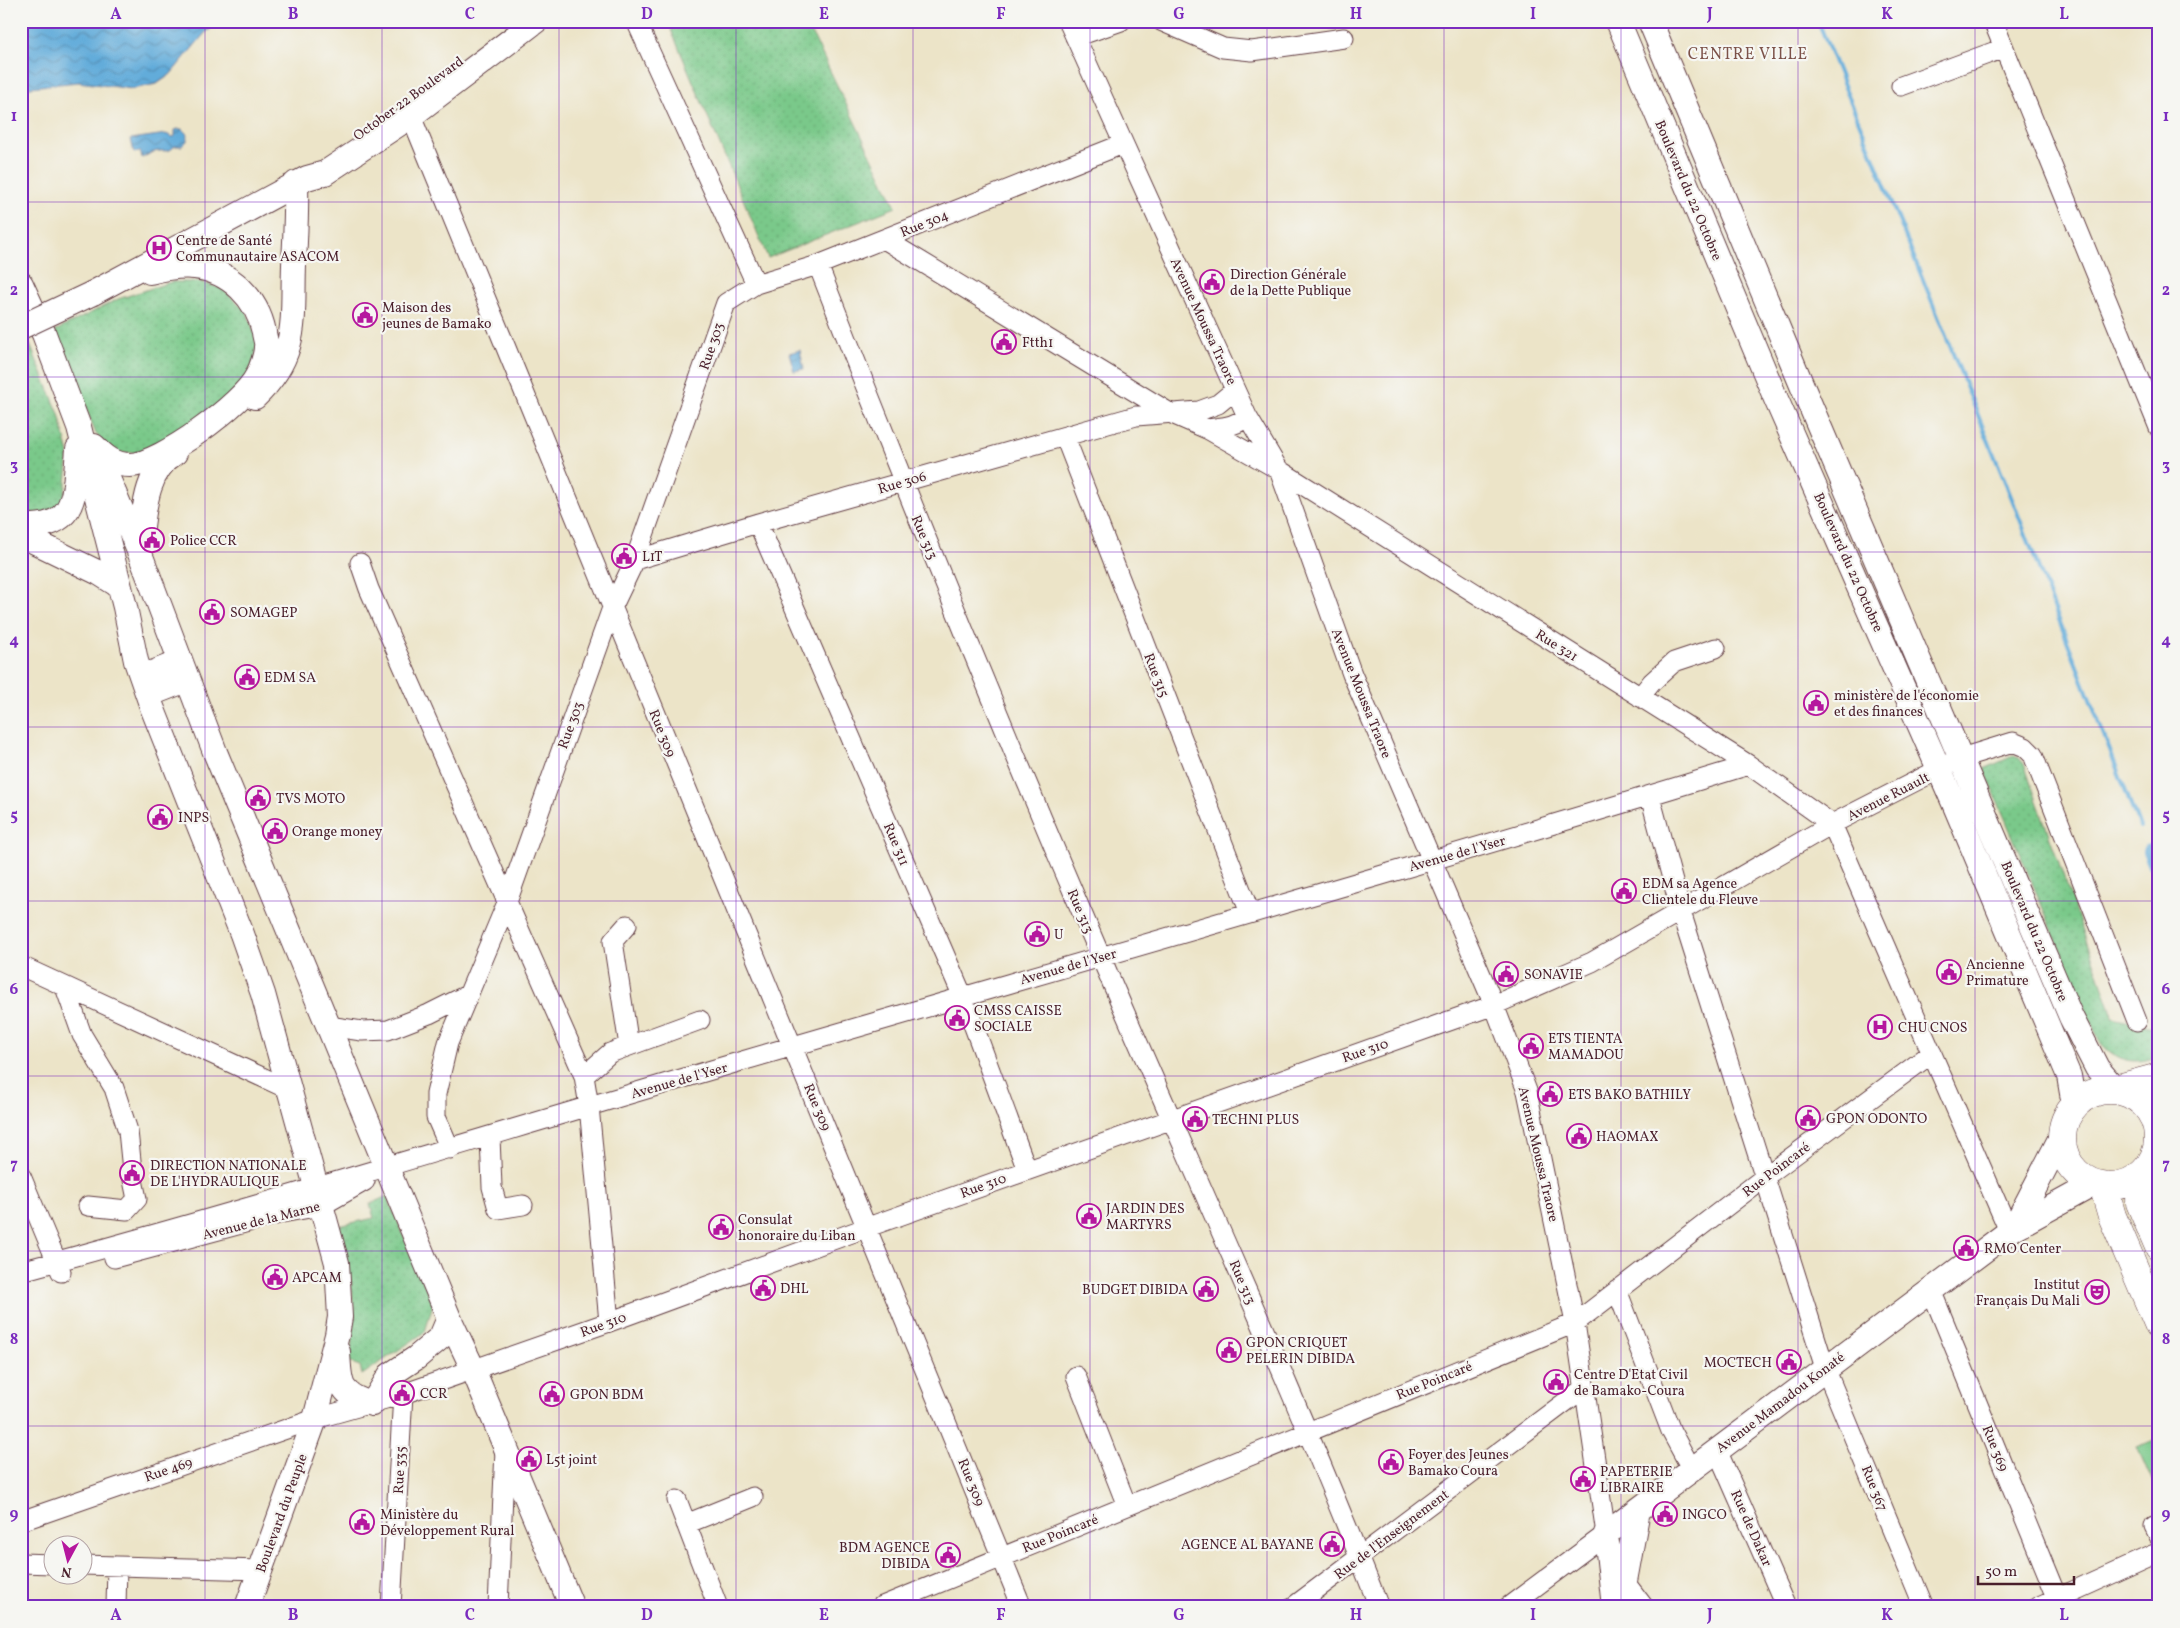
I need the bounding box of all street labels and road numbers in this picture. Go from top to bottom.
street label: October 22 Boulevard [350,53,468,146]
street label: Boulevard du 22 Octobre [1649,117,1726,264]
street label: Rue 304 [898,206,951,243]
street label: Avenue Moussa Traore [1165,255,1241,389]
street label: Rue 303 [695,320,729,373]
street label: Rue 306 [876,467,929,499]
street label: Boulevard du 22 Octobre [1808,490,1887,636]
street label: Rue 313 [906,512,941,563]
street label: Avenue Moussa Traore [1326,626,1395,762]
street label: Rue 321 [1531,626,1581,667]
street label: Rue 315 [1138,651,1173,701]
street label: Rue 303 [554,699,589,752]
street label: Rue 309 [644,707,680,760]
street label: Avenue Ruault [1844,768,1933,826]
street label: Rue 311 [878,820,913,869]
street label: Avenue de l'Yser [1407,832,1508,877]
street label: Boulevard du 22 Octobre [1995,858,2072,1005]
street label: Rue 313 [1062,886,1097,937]
street label: Avenue de l'Yser [1018,945,1119,990]
street label: Rue 310 [1340,1035,1391,1068]
street label: Avenue de l'Yser [629,1059,730,1104]
street label: Rue 309 [798,1081,835,1134]
street label: Avenue Moussa Traore [1513,1085,1562,1224]
street label: Rue Poincaré [1739,1138,1815,1202]
street label: Rue 310 [958,1169,1009,1204]
street label: Avenue de la Marne [200,1198,323,1245]
street label: Rue 313 [1224,1257,1259,1308]
street label: Rue 310 [578,1308,629,1343]
street label: Avenue Mamadou Konaté [1713,1348,1850,1458]
street label: Rue Poincaré [1394,1357,1476,1405]
street label: Rue 369 [1977,1423,2012,1475]
street label: Rue 335 [390,1446,411,1495]
street label: Boulevard du Peuple [252,1451,313,1576]
street label: Rue 469 [142,1453,195,1487]
street label: Rue 309 [953,1456,989,1509]
street label: Rue 367 [1856,1463,1891,1515]
street label: Rue de l'Enseignement [1331,1486,1453,1585]
street label: Rue de Dakar [1725,1487,1776,1570]
street label: Rue Poincaré [1020,1510,1102,1558]

